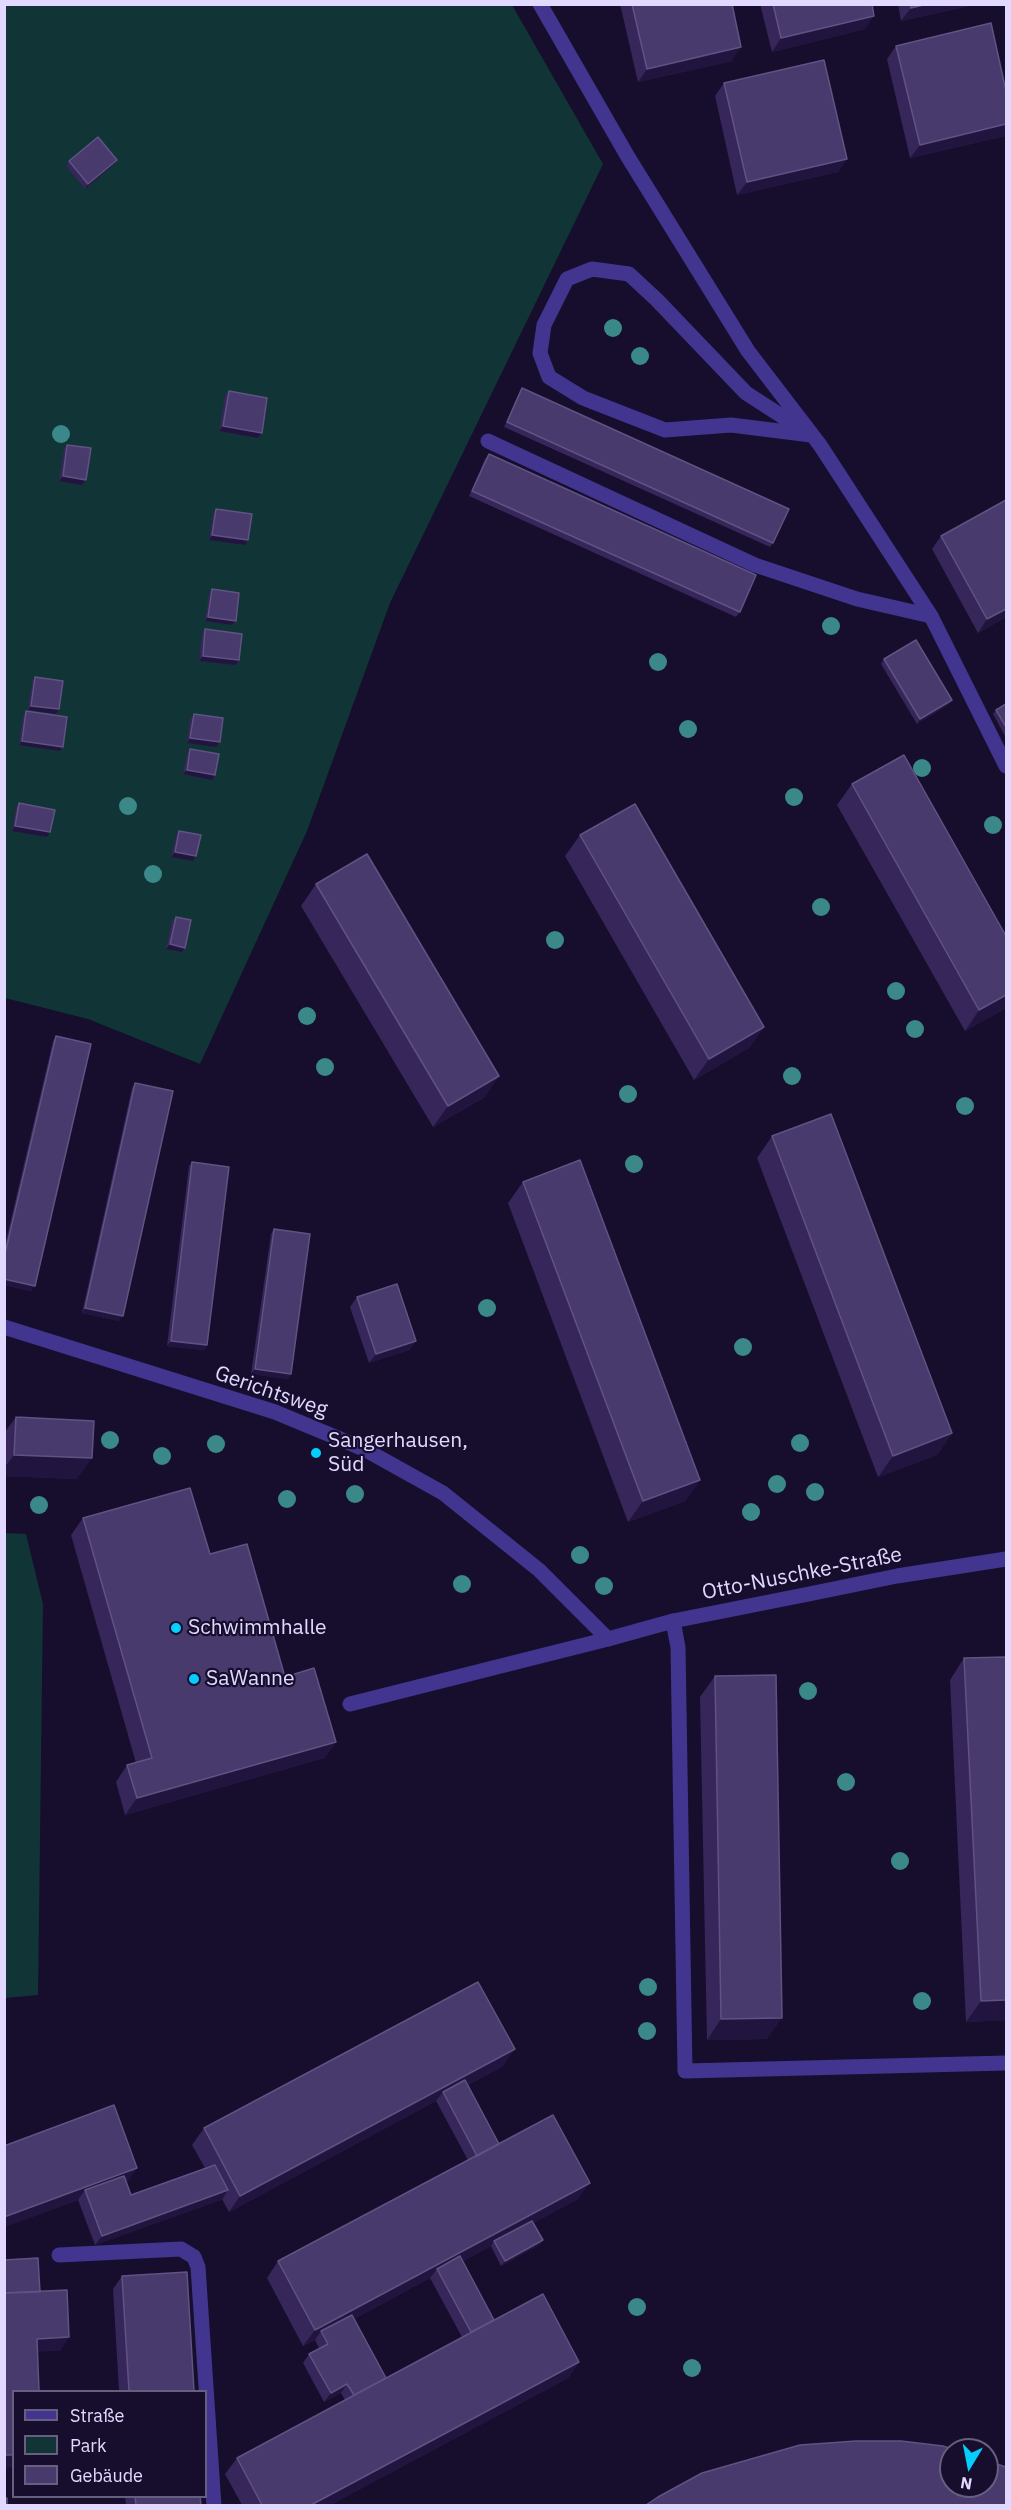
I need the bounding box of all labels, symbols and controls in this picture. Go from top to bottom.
street label: Gerichtsweg [211,1361,331,1423]
place label: Sangerhausen, Süd [328,1428,468,1478]
marker: Sangerhausen, Süd [309,1446,323,1460]
street label: Otto-Nuschke-Straße [700,1542,904,1606]
place label: Schwimmhalle [188,1615,327,1641]
marker: Schwimmhalle [169,1621,183,1635]
place label: SaWanne [206,1666,295,1692]
marker: SaWanne [187,1672,201,1686]
legend [12,2390,207,2498]
text: Straße [70,2404,124,2427]
text: Park [70,2434,106,2457]
north arrow [939,2438,999,2498]
text: Gebäude [70,2464,143,2487]
text: N [959,2473,974,2495]

